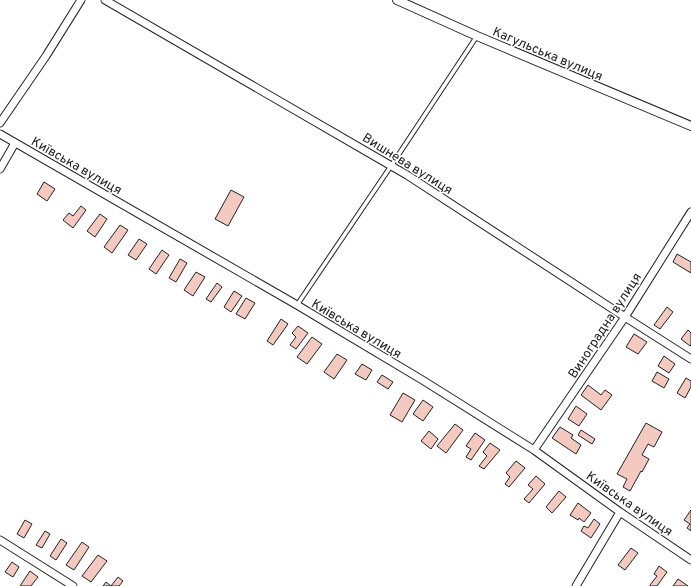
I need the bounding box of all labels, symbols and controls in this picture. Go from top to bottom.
street label: Кагульська вулиця [490,24,605,85]
street label: Вишнева вулиця [359,130,455,199]
street label: Київська вулиця [28,134,124,199]
street label: Виноградна вулиця [566,270,646,382]
street label: Київська вулиця [308,297,404,363]
street label: Київська вулиця [582,469,675,541]

